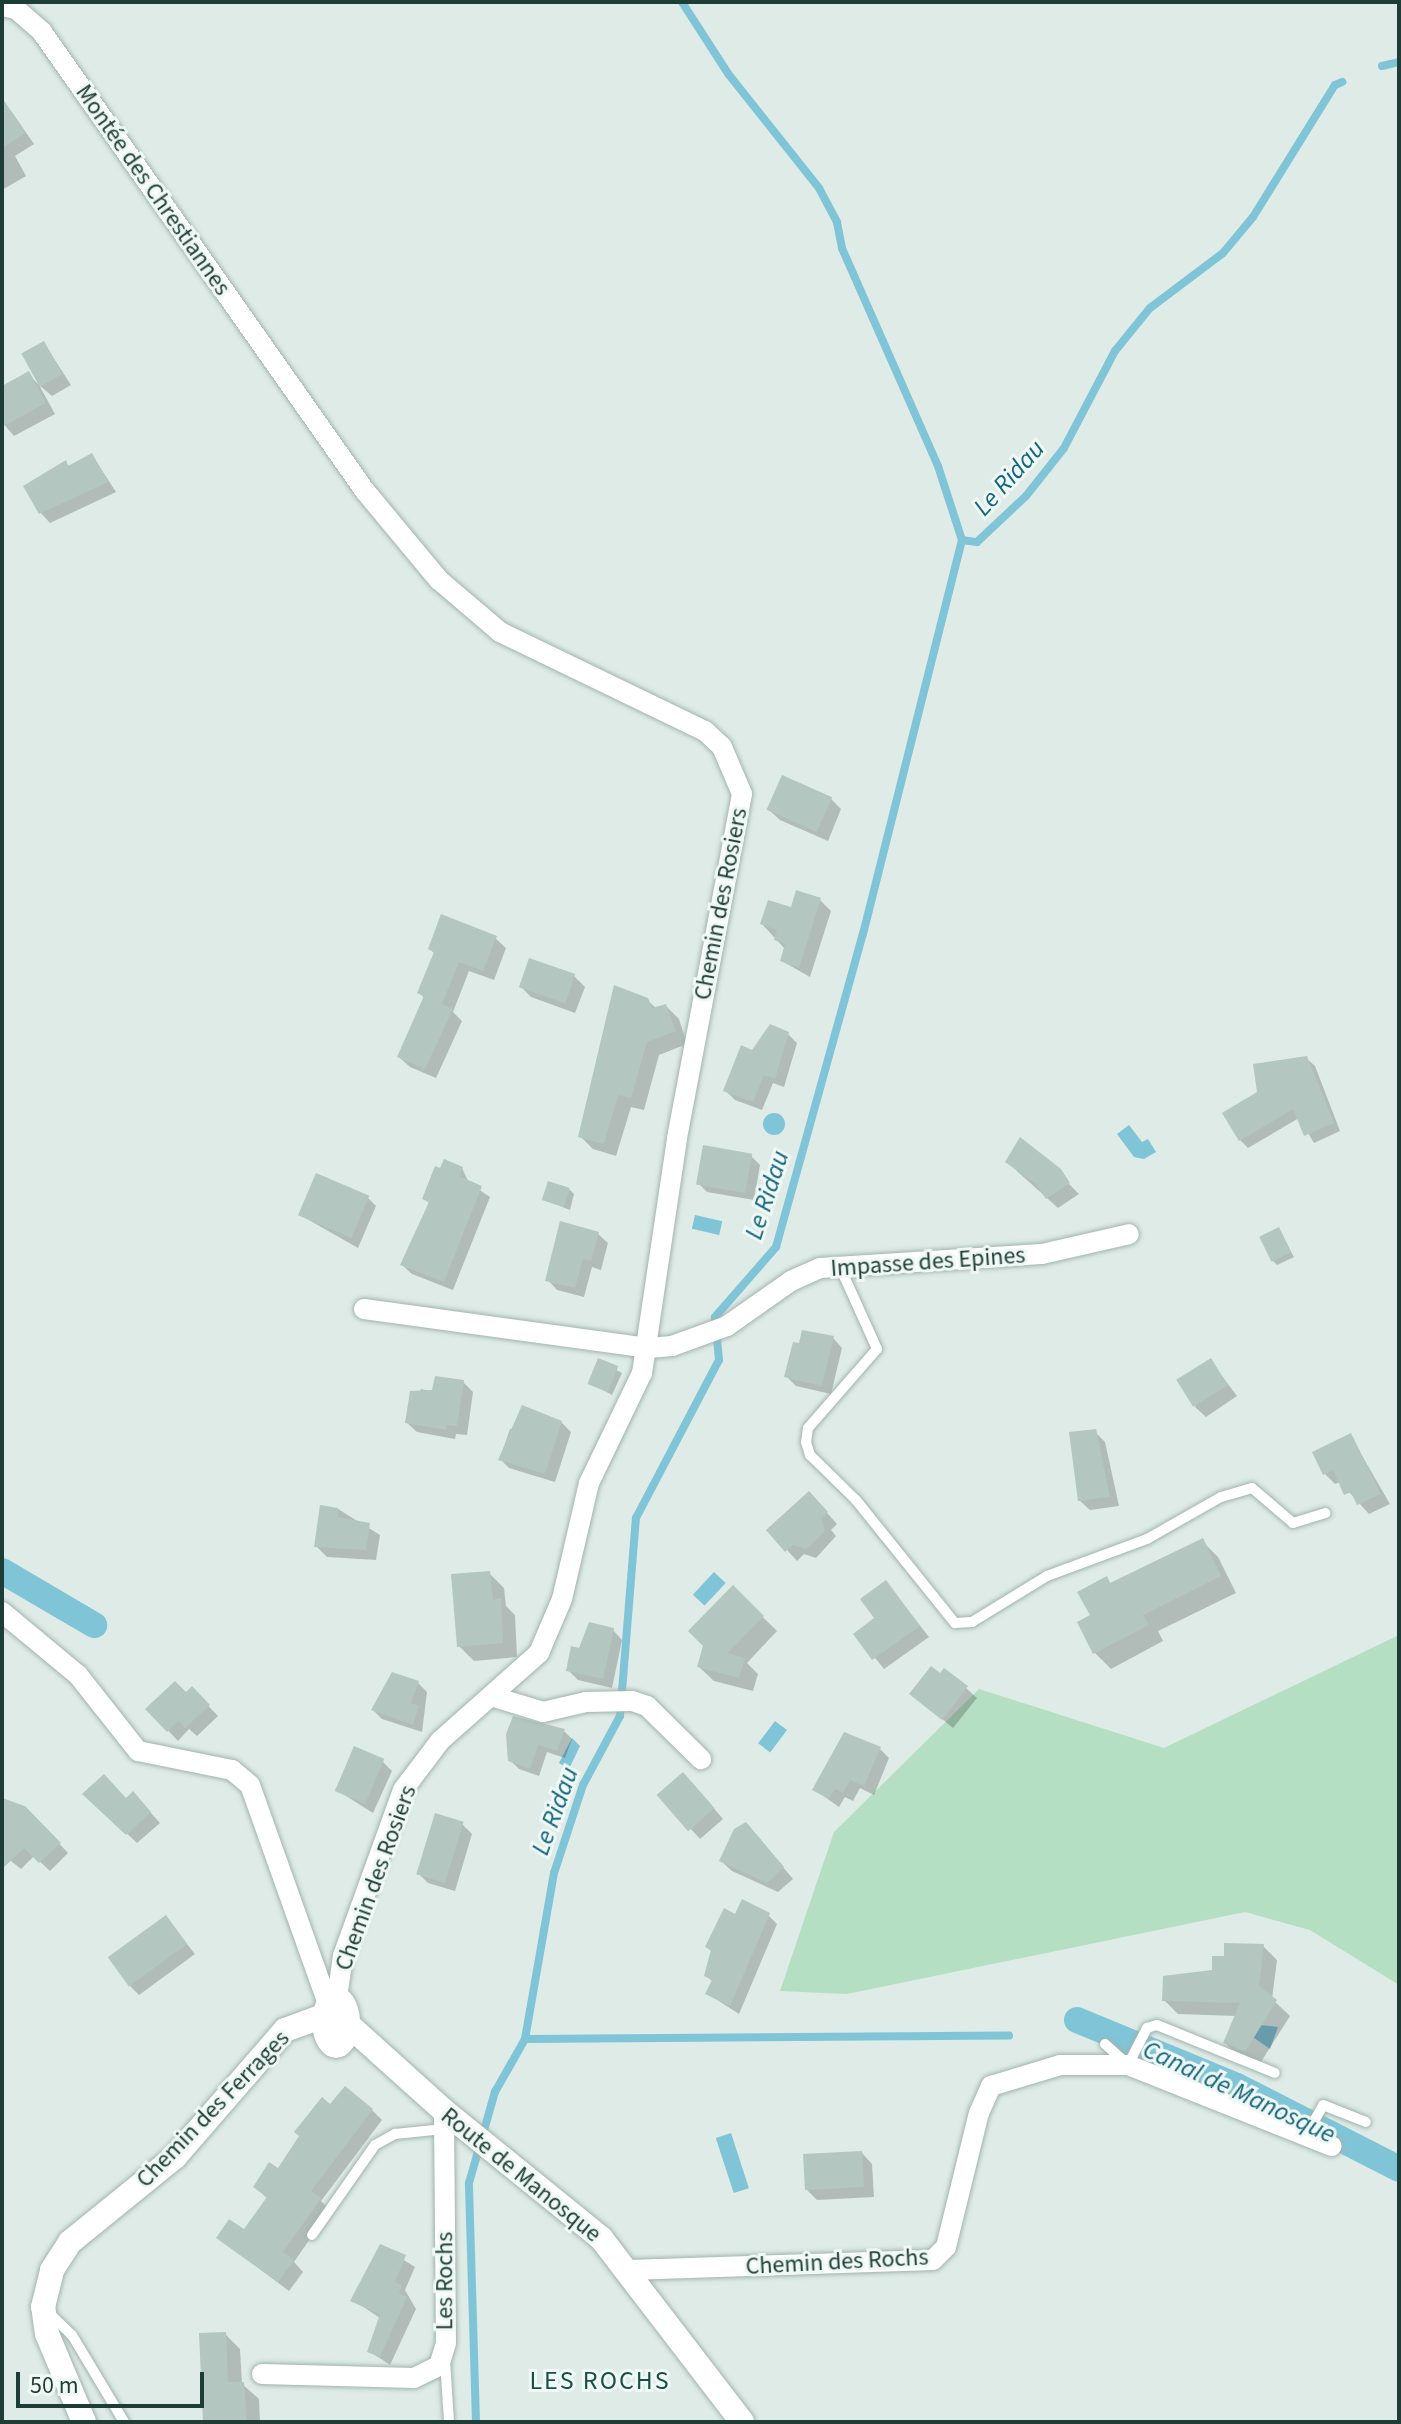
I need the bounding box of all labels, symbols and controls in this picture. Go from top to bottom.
street label: Montée des Chrestiannes [69,79,237,301]
water label: Le Ridau [967,434,1051,522]
street label: Chemin des Rosiers [688,806,754,1002]
water label: Le Ridau [738,1147,796,1243]
street label: Impasse des Epines [830,1241,1026,1283]
water label: Le Ridau [525,1763,585,1859]
street label: Chemin des Rosiers [329,1781,423,1975]
street label: Chemin des Ferrages [130,2024,296,2194]
water label: Canal de Manosque [1138,2034,1340,2150]
street label: Route de Manosque [435,2102,607,2248]
street label: Les Rochs [431,2232,459,2330]
street label: Chemin des Rochs [745,2243,929,2281]
scale bar [20,2356,208,2406]
district label: LES ROCHS [529,2365,671,2397]
text: 50 m [30,2368,79,2403]

